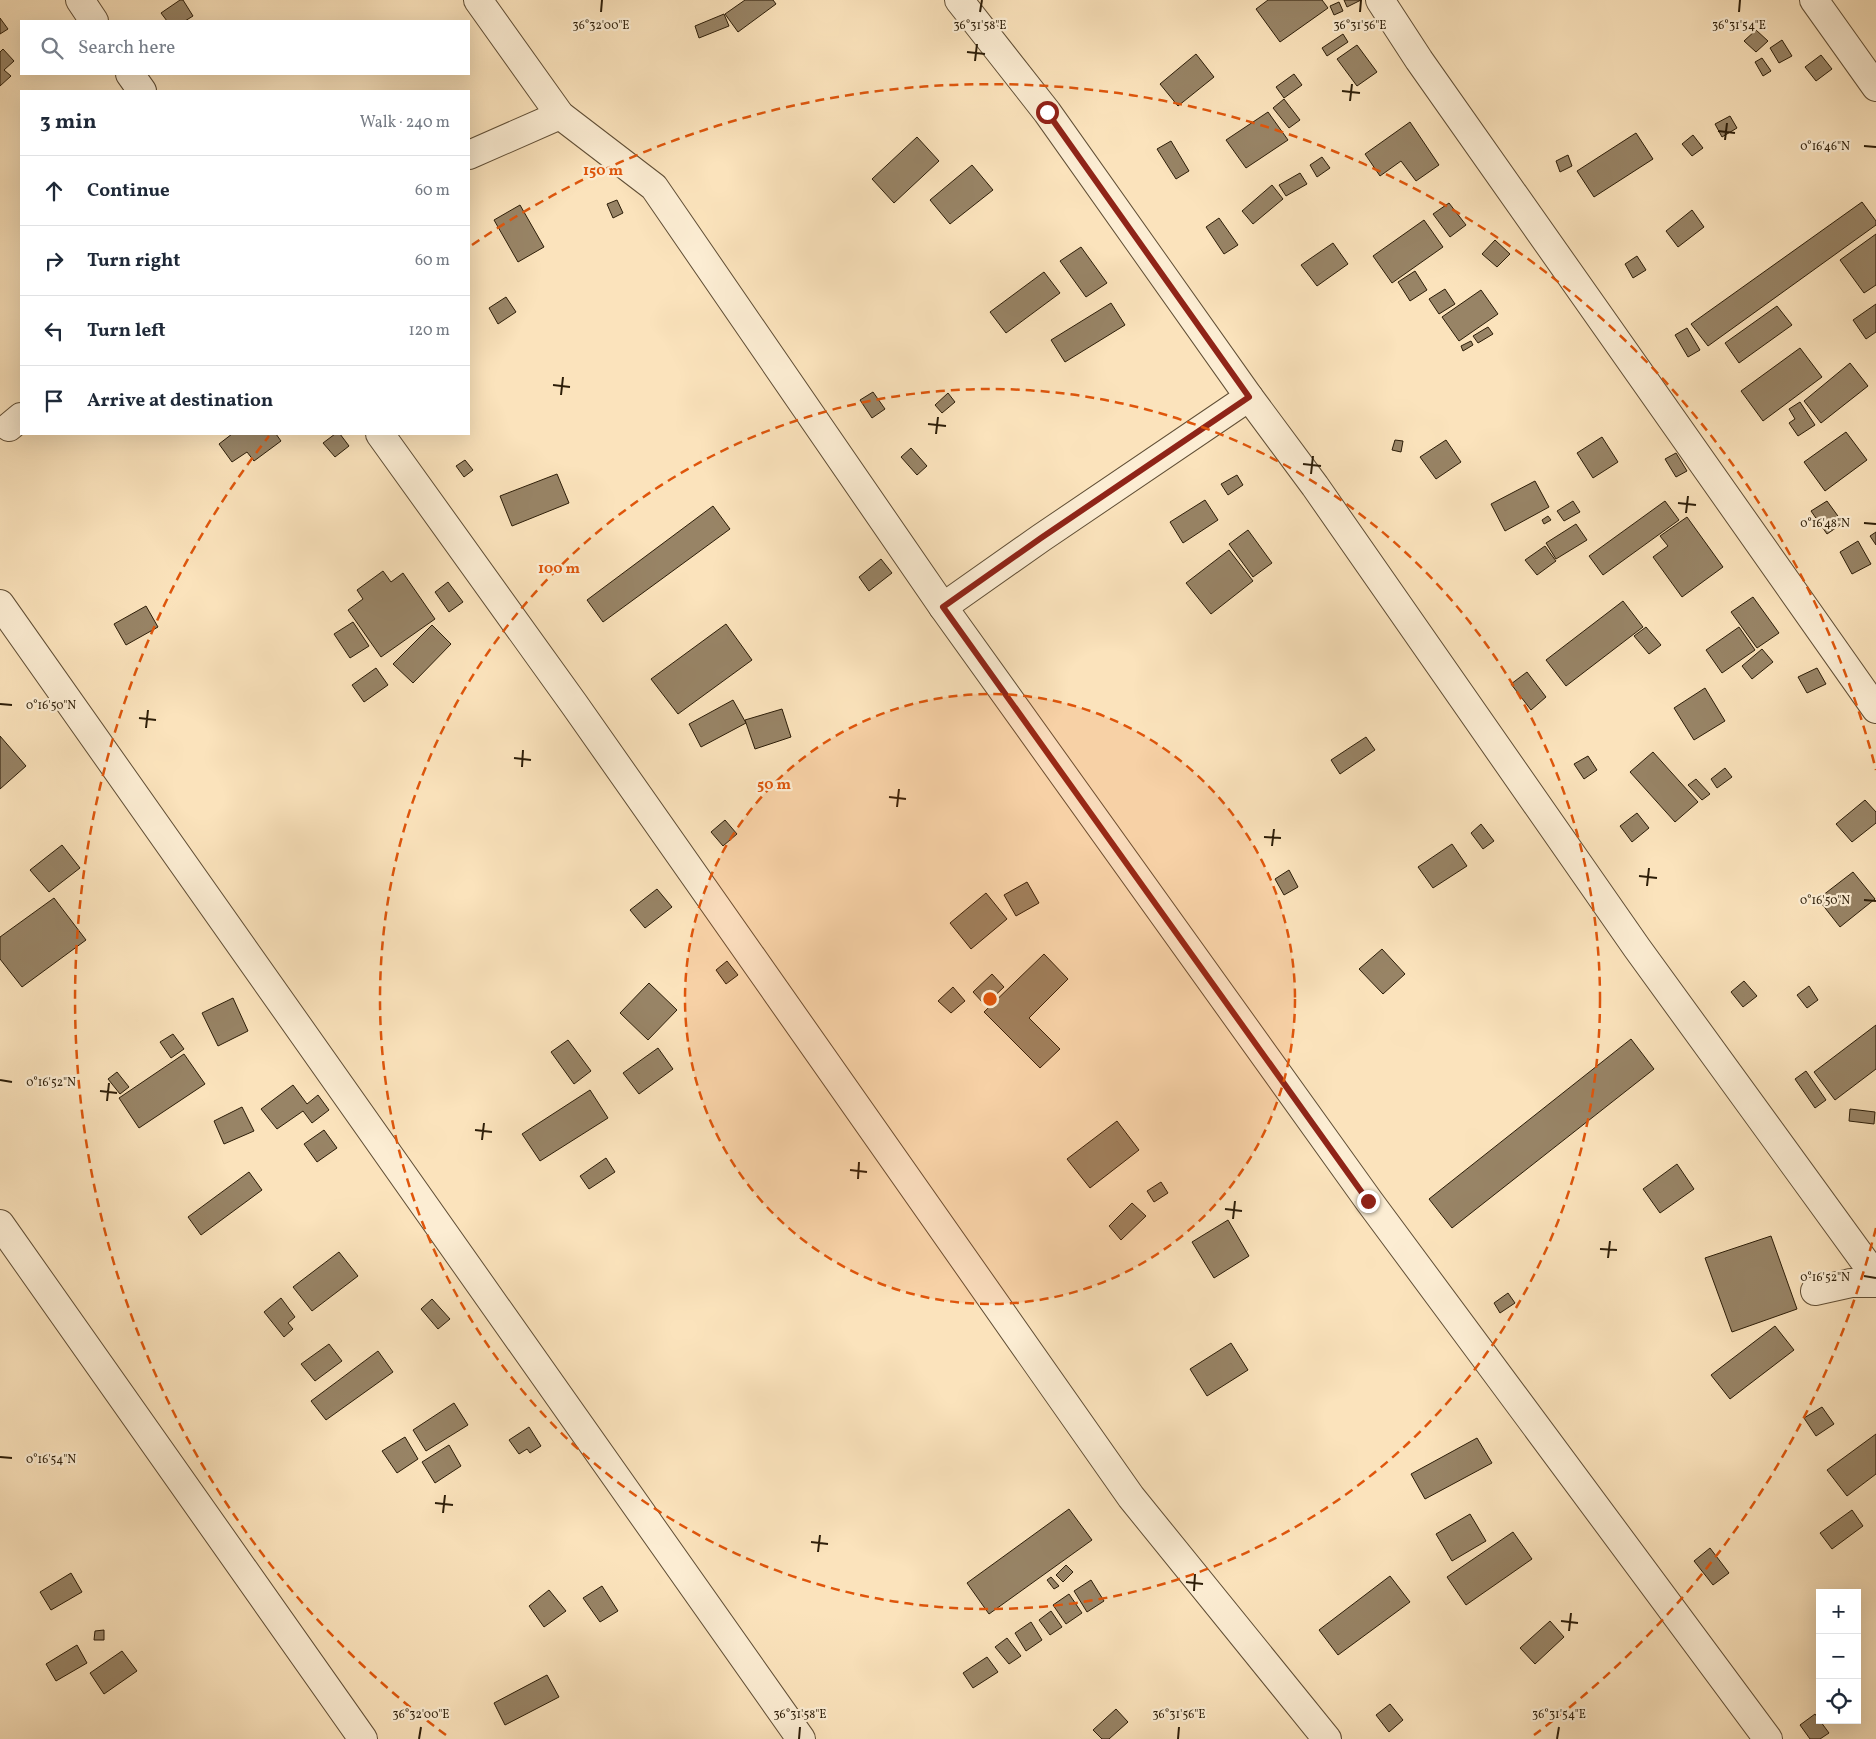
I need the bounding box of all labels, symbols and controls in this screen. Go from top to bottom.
text: 36°32'00"E [573,18,629,34]
text: 36°31'58"E [953,18,1007,34]
text: 36°31'56"E [1333,18,1387,34]
text: 36°31'54"E [1712,18,1766,34]
search box [20,20,470,75]
icon: search [38,34,66,62]
text: Search here [78,35,175,61]
route start [1036,101,1059,124]
text: 3 min [40,108,96,137]
text: Walk · 240 m [360,112,450,134]
text: 0°16'46"N [1800,139,1850,155]
text: 150 m [583,161,623,182]
icon: ahead [40,177,68,205]
text: Continue [87,178,170,204]
text: 60 m [415,180,450,202]
icon: right [40,247,68,275]
text: Turn right [87,248,180,274]
text: 60 m [415,250,450,272]
icon: left [40,317,68,345]
text: Turn left [87,318,166,344]
text: 120 m [408,320,450,342]
icon: arrive [40,387,68,415]
text: Arrive at destination [87,388,273,414]
text: 0°16'48"N [1800,516,1850,532]
text: 100 m [538,559,581,580]
text: 0°16'50"N [26,698,76,714]
text: 50 m [757,775,791,796]
text: 0°16'50"N [1800,893,1850,909]
centre of rings [981,990,999,1008]
text: 0°16'52"N [26,1075,76,1091]
route end [1357,1190,1380,1213]
text: 0°16'52"N [1800,1270,1850,1286]
text: 0°16'54"N [26,1452,76,1468]
map controls [1816,1589,1861,1724]
button: + [1816,1589,1861,1634]
button: − [1816,1634,1861,1679]
button: locate [1816,1679,1861,1724]
text: 36°32'00"E [393,1707,449,1723]
text: 36°31'58"E [773,1707,827,1723]
text: 36°31'56"E [1152,1707,1206,1723]
text: 36°31'54"E [1532,1707,1586,1723]

